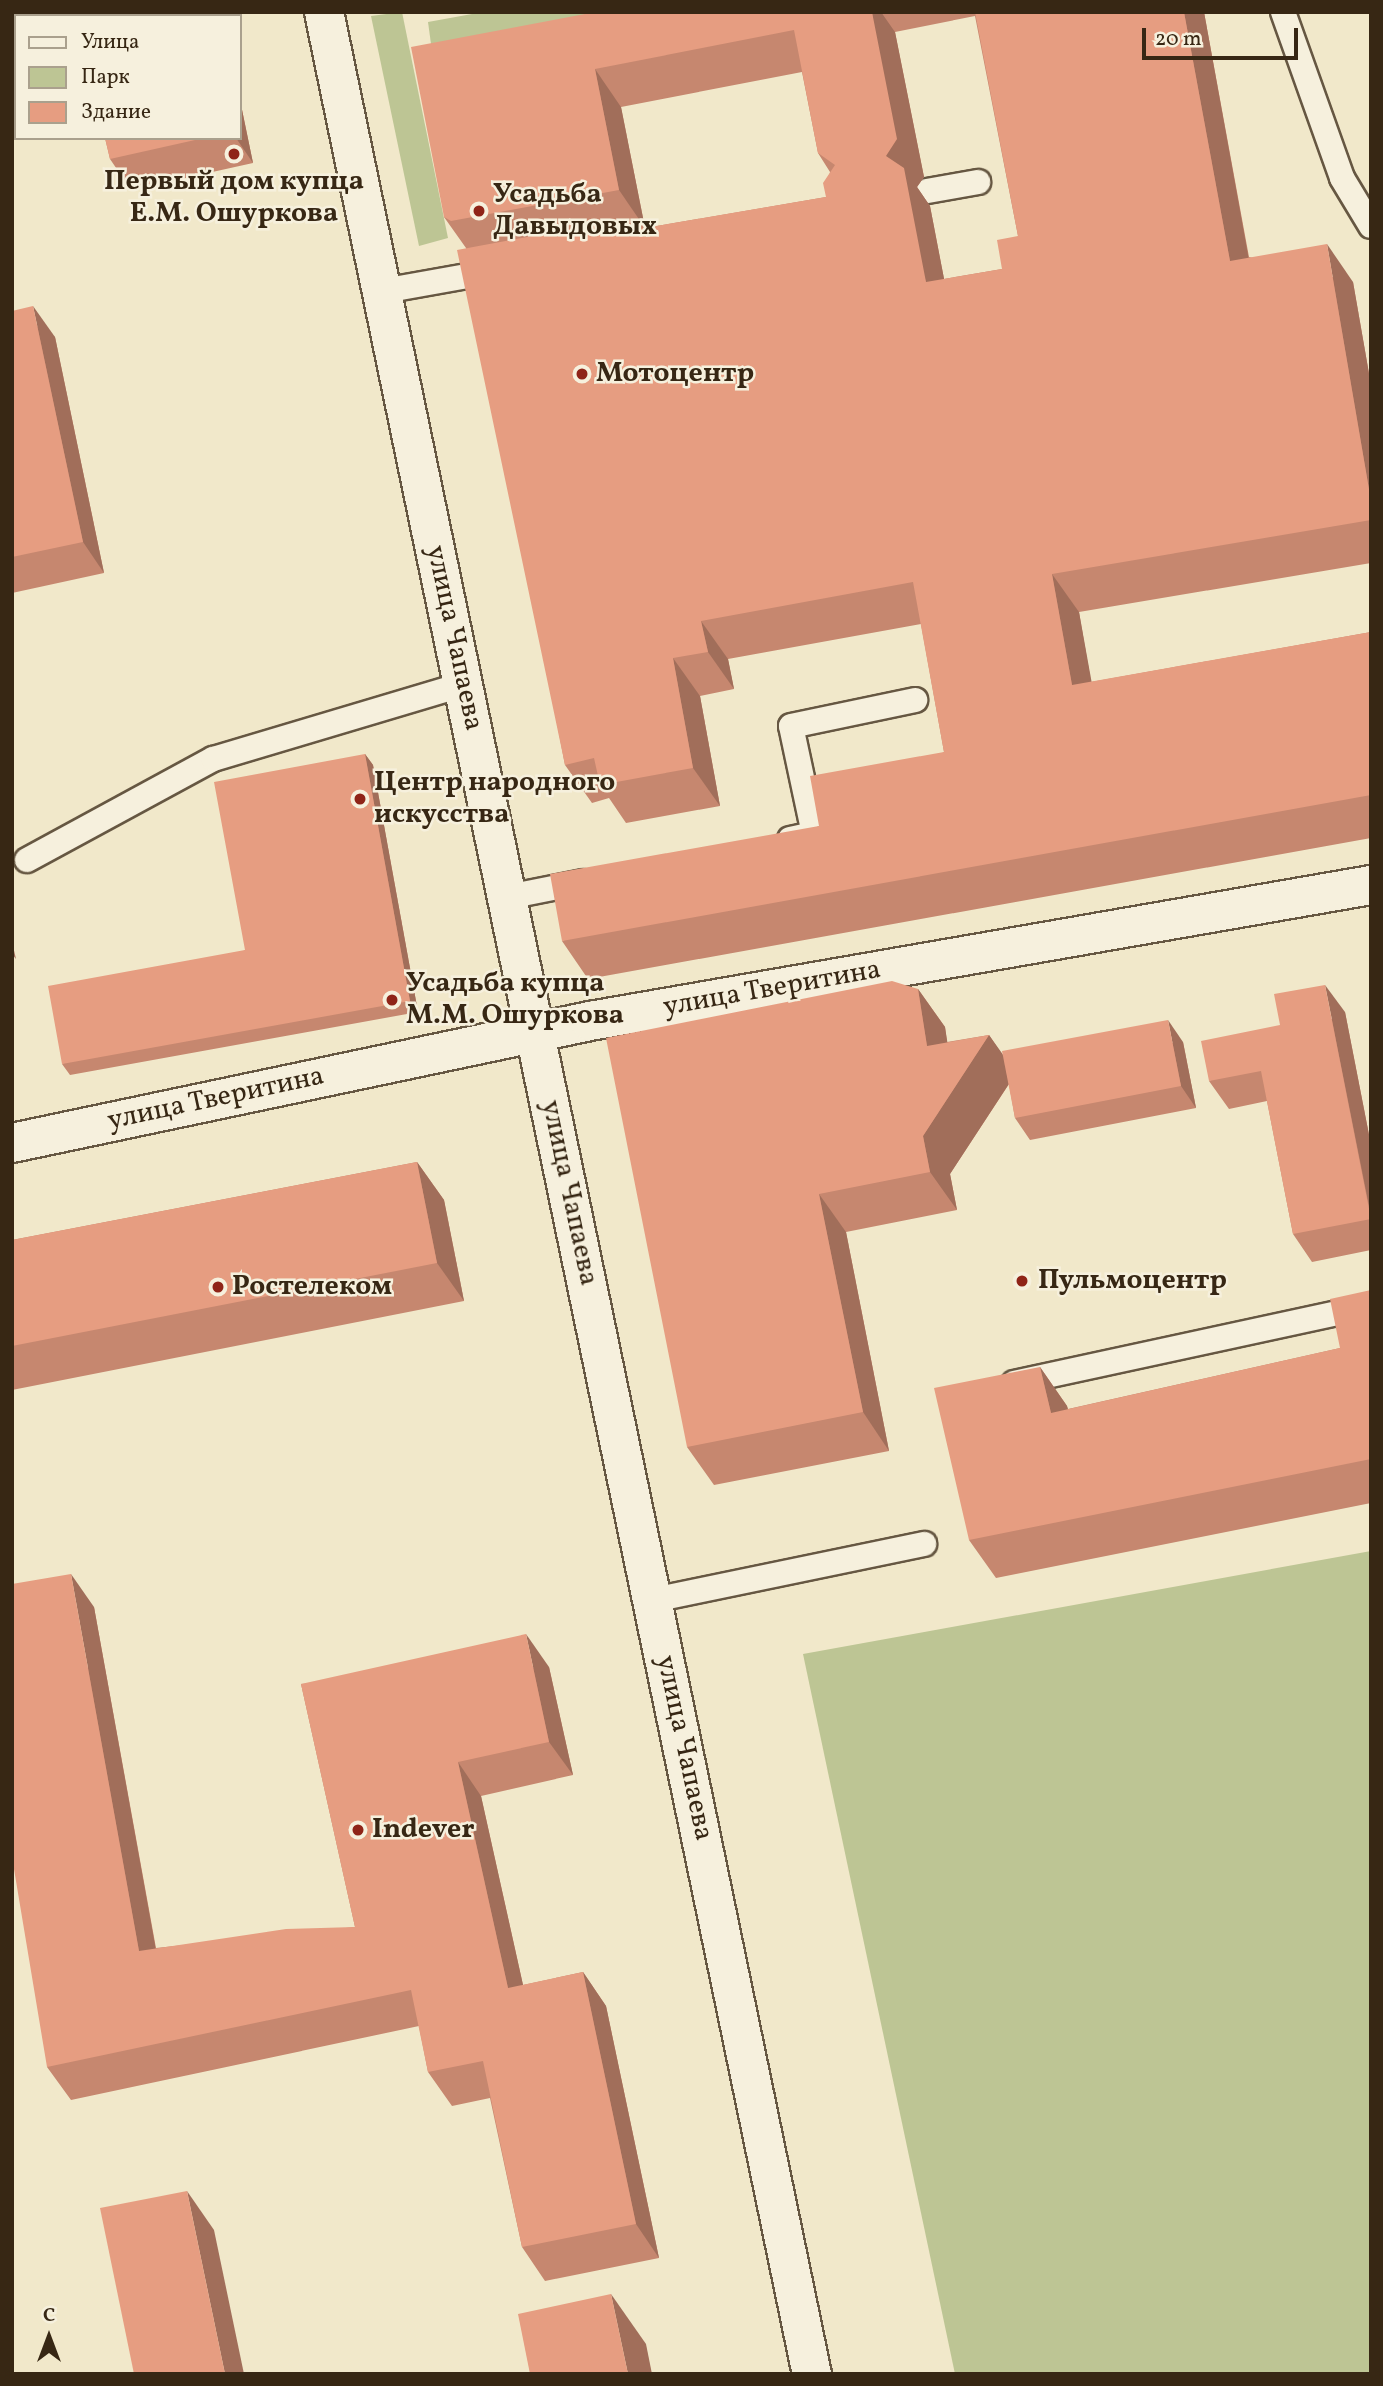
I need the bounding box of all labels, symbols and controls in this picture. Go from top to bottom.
legend [14,14,242,140]
scale bar [1145,14,1301,58]
text: 20 m [1155,25,1201,54]
text: Улица [81,28,139,57]
text: Парк [81,63,130,92]
text: Здание [81,98,151,127]
marker: Первый дом купца Е.М. Ошуркова [226,146,242,162]
place label: Первый дом купца Е.М. Ошуркова [104,165,364,231]
place label: Усадьба Давыдовых [493,178,657,244]
marker: Усадьба Давыдовых [471,203,487,219]
place label: Мотоцентр [596,357,754,391]
marker: Мотоцентр [574,366,590,382]
street label: улица Чапаева [418,542,490,734]
place label: Центр народного искусства [374,766,615,832]
marker: Центр народного искусства [352,791,368,807]
street label: улица Тверитина [660,953,884,1025]
place label: Усадьба купца М.М. Ошуркова [406,967,624,1033]
marker: Усадьба купца М.М. Ошуркова [384,992,400,1008]
street label: улица Тверитина [104,1060,328,1138]
street label: улица Чапаева [533,1097,605,1289]
place label: Пульмоцентр [1038,1264,1227,1298]
place label: Ростелеком [232,1270,392,1304]
marker: Пульмоцентр [1012,1271,1032,1291]
marker: Ростелеком [210,1279,226,1295]
street label: улица Чапаева [648,1652,720,1844]
place label: Indever [372,1813,475,1847]
marker: Indever [350,1822,366,1838]
north arrow [14,2302,84,2372]
text: С [43,2303,55,2329]

